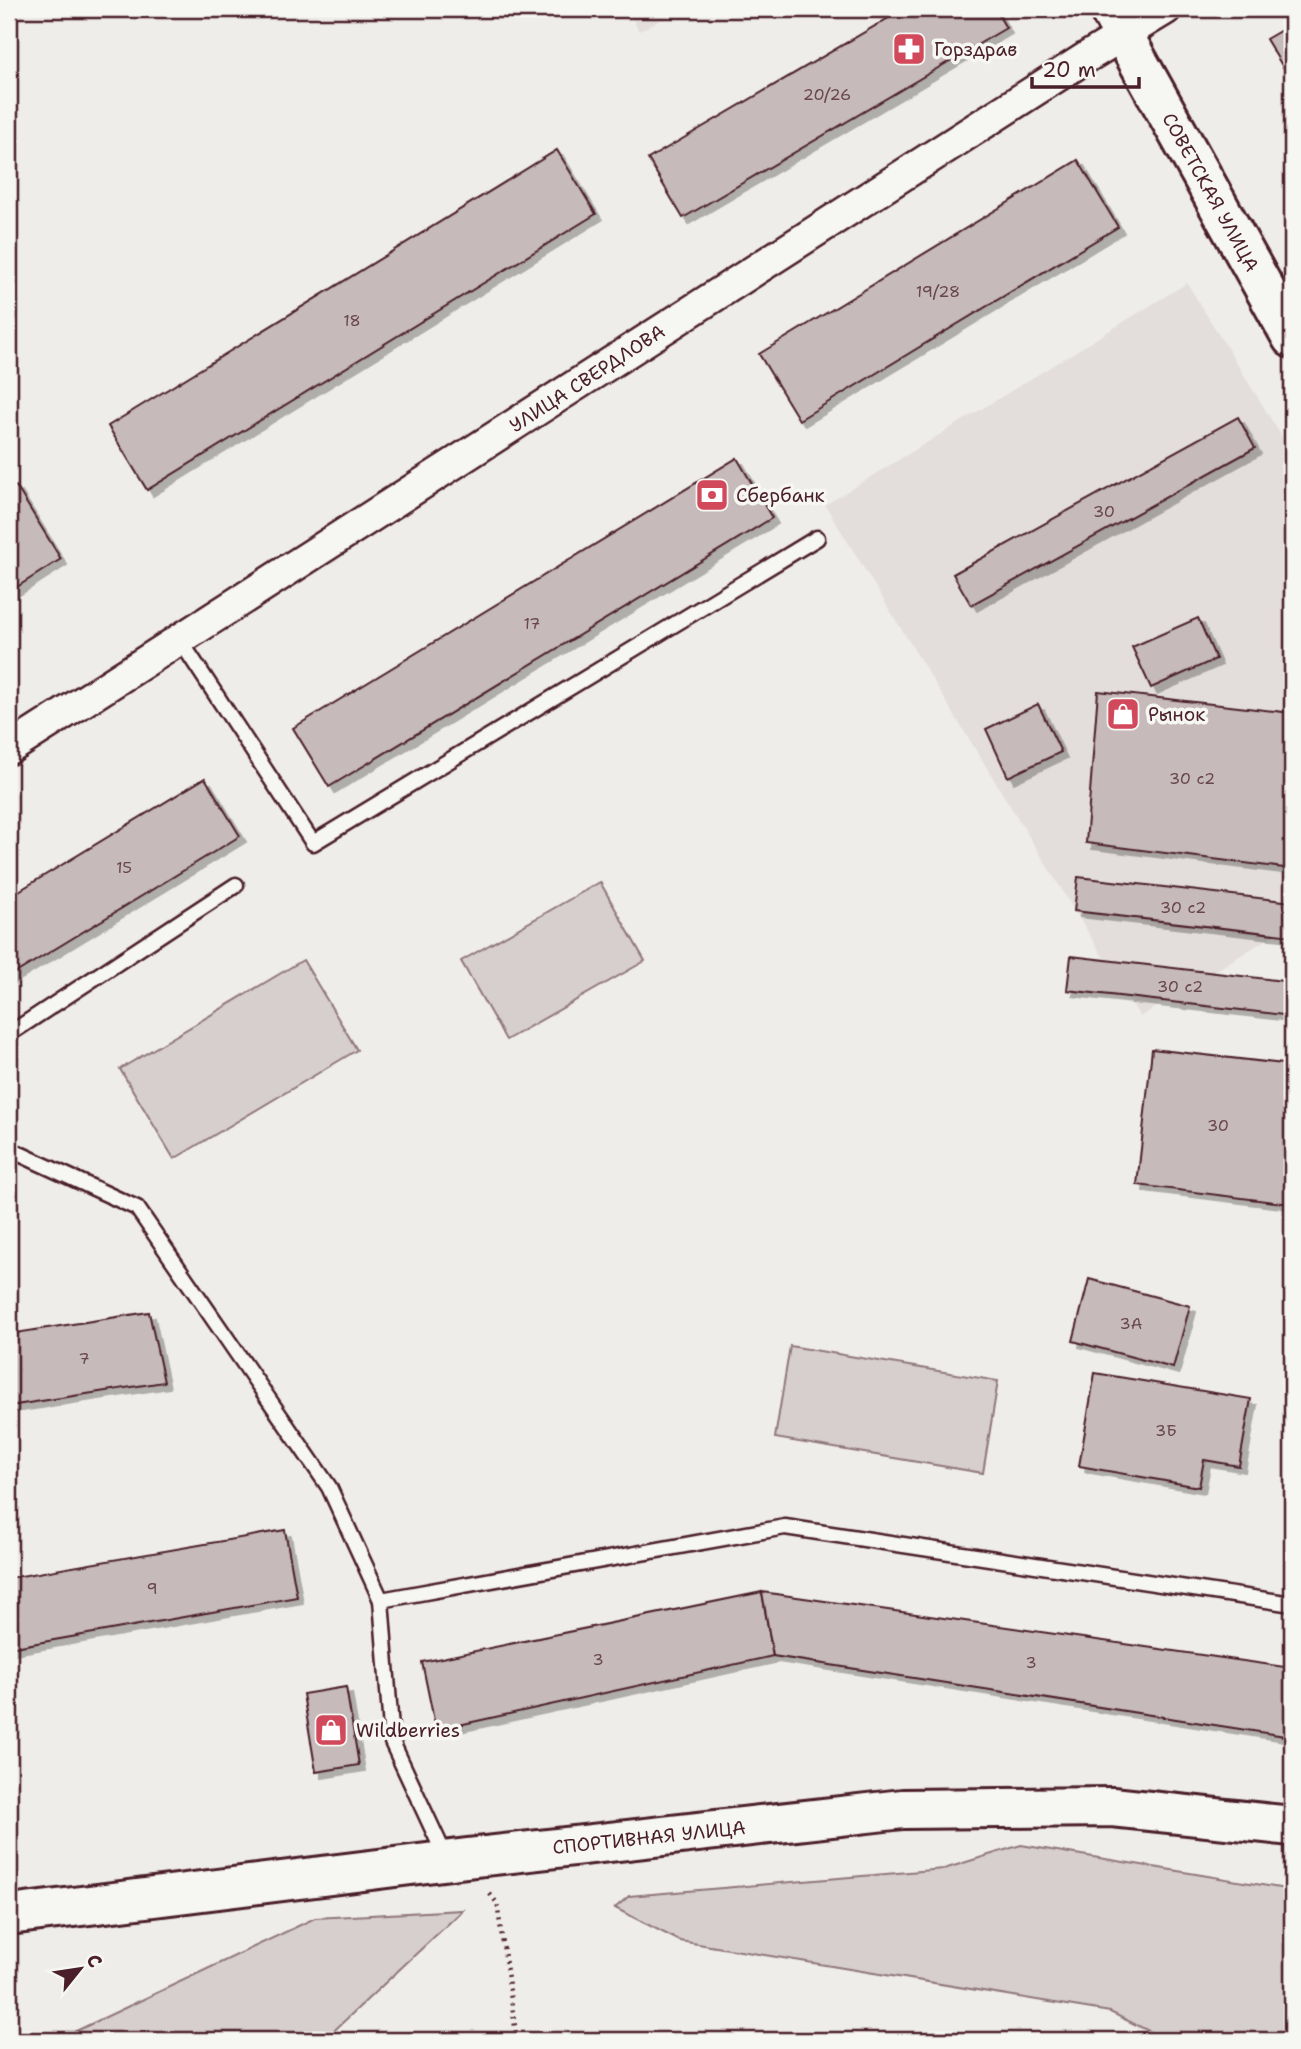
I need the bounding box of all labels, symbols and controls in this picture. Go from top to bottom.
pharmacy icon: Горздрав [890,30,928,68]
place label: Горздрав [934,37,1017,62]
scale bar [1032,46,1138,90]
text: 20 m [1042,56,1096,84]
house number: 20/26 [803,84,851,105]
street label: СОВЕТСКАЯ УЛИЦА [1156,108,1265,276]
house number: 19/28 [916,281,960,302]
house number: 18 [343,310,361,331]
street label: УЛИЦА СВЕРДЛОВА [505,319,670,438]
bank icon: Сбербанк [693,476,731,514]
place label: Сбербанк [736,483,825,508]
house number: 30 [1093,501,1115,522]
house number: 17 [523,613,541,634]
shop icon: Рынок [1104,695,1142,733]
place label: Рынок [1148,702,1205,727]
house number: 30 c2 [1169,768,1215,789]
house number: 15 [116,857,132,878]
house number: 30 c2 [1160,897,1206,918]
house number: 30 c2 [1157,976,1203,997]
house number: 30 [1207,1115,1229,1136]
house number: 3А [1120,1313,1142,1334]
house number: 7 [78,1348,90,1369]
house number: 3Б [1155,1420,1177,1441]
house number: 9 [146,1578,158,1599]
house number: 3 [592,1649,604,1670]
house number: 3 [1025,1652,1037,1673]
shop icon: Wildberries [312,1711,350,1749]
place label: Wildberries [356,1718,460,1743]
street label: СПОРТИВНАЯ УЛИЦА [551,1815,747,1860]
north arrow [46,1934,116,2004]
text: С [81,1949,108,1972]

